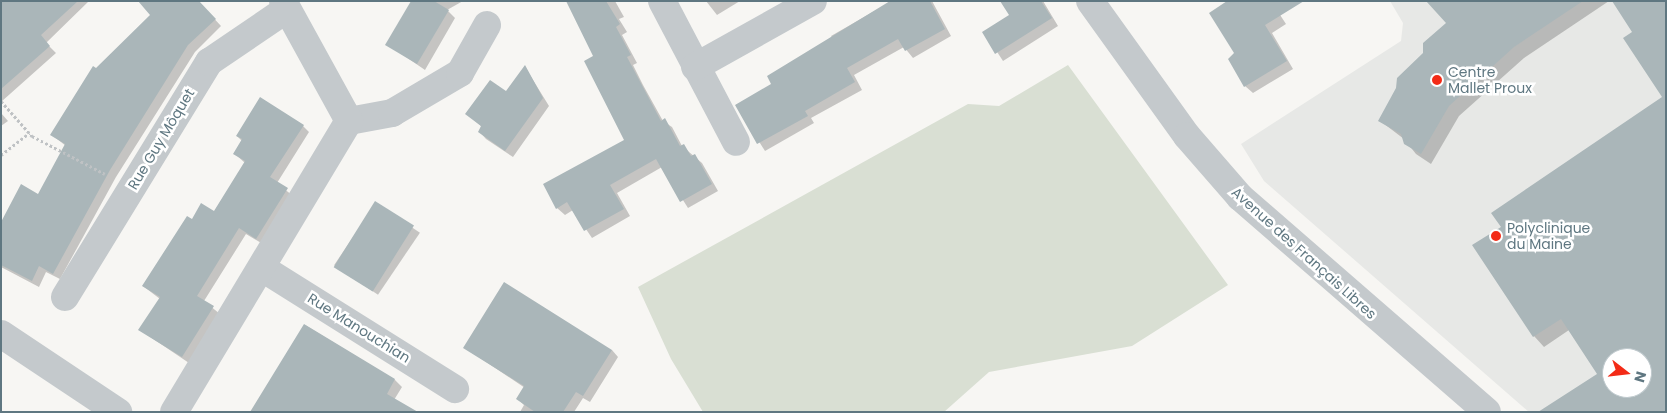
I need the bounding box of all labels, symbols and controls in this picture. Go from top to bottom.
place label: Centre Mallet Proux [1448,64,1532,96]
marker: Centre Mallet Proux [1430,73,1444,87]
street label: Rue Guy Môquet [124,86,198,192]
street label: Avenue des Français Libres [1228,184,1380,322]
place label: Polyclinique du Maine [1507,220,1590,252]
marker: Polyclinique du Maine [1489,229,1503,243]
street label: Rue Manouchian [305,290,413,366]
north arrow [1602,348,1652,398]
text: N [1629,369,1652,385]

